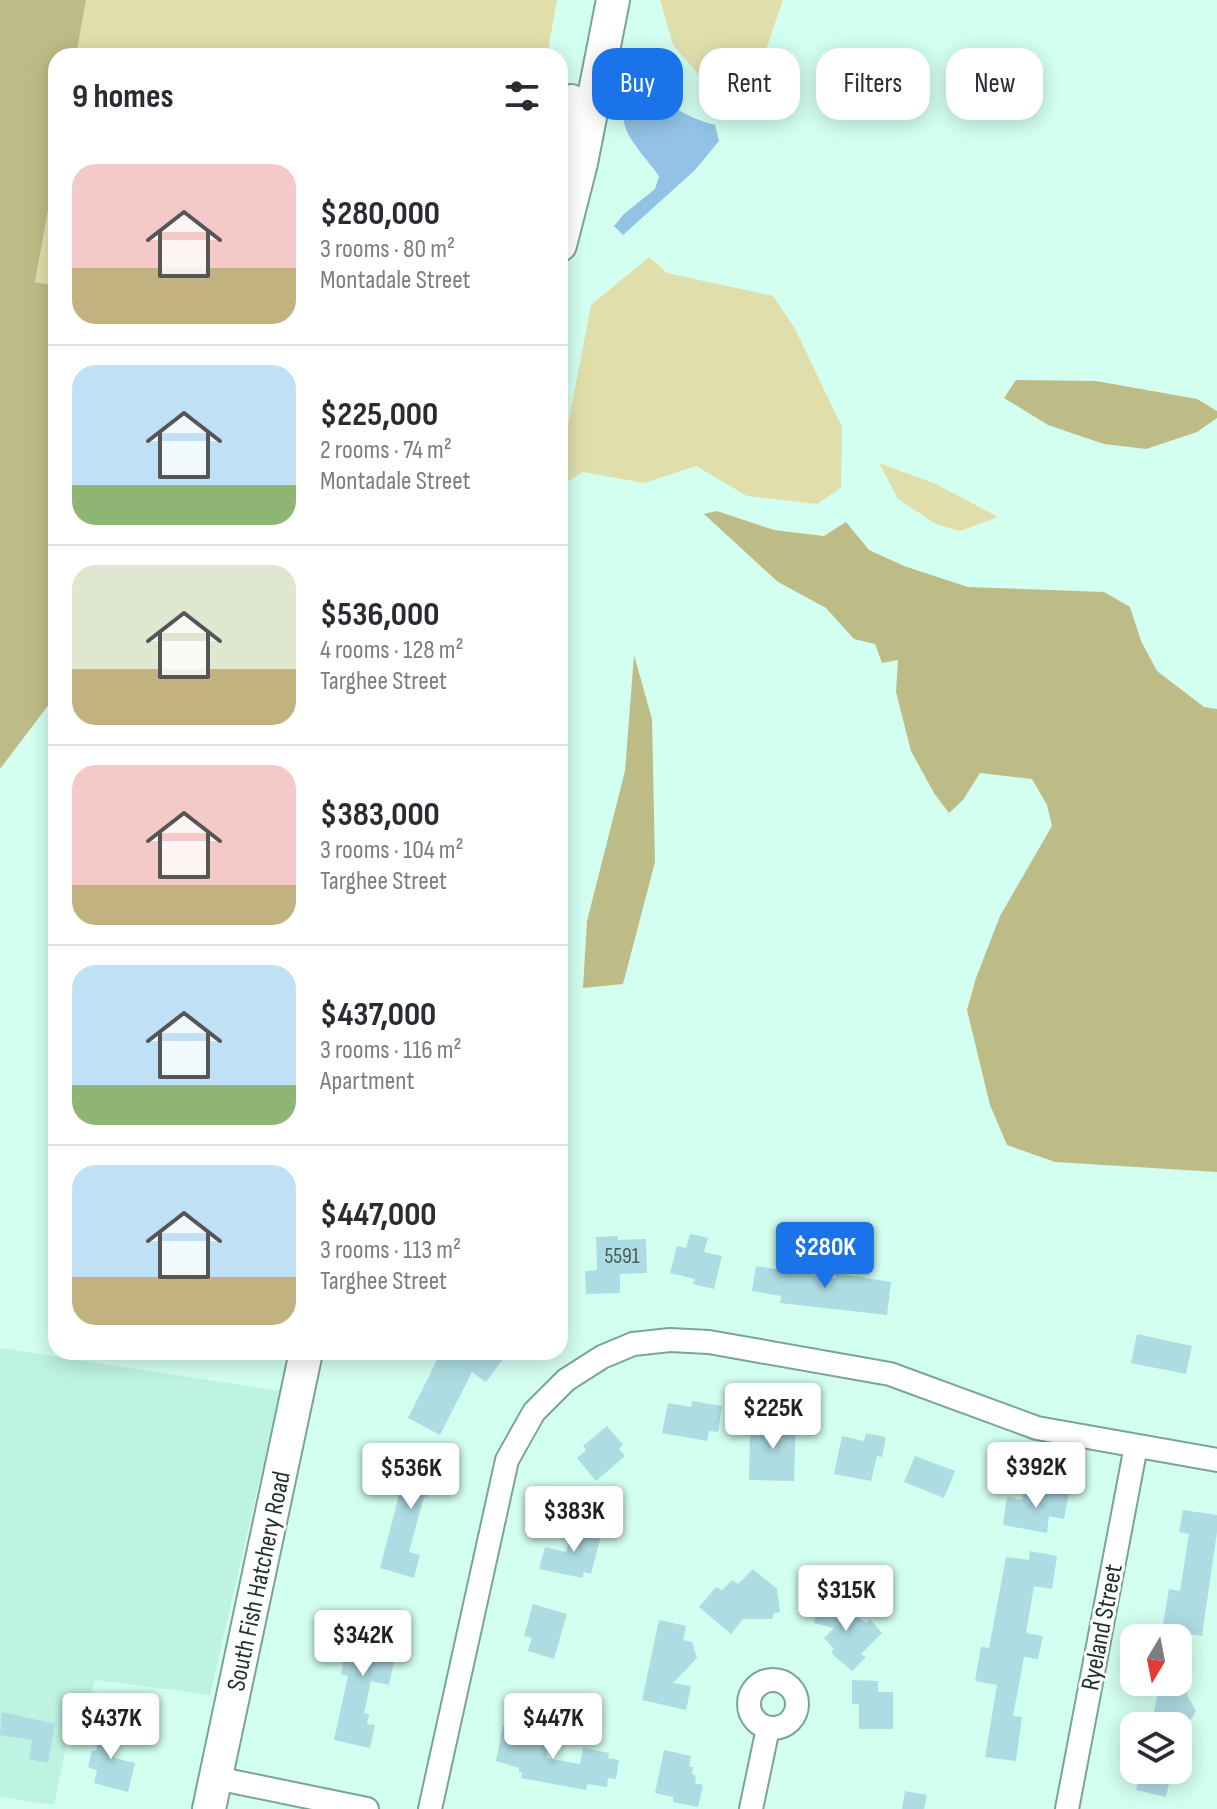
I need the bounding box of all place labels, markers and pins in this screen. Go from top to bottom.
pin: $280K [769,1222,881,1290]
pin: $225K [717,1383,829,1451]
pin: $392K [980,1442,1092,1510]
pin: $536K [355,1443,467,1511]
pin: $383K [518,1486,630,1554]
pin: $315K [790,1565,902,1633]
pin: $342K [307,1610,419,1678]
pin: $437K [55,1693,167,1761]
pin: $447K [497,1693,609,1761]

